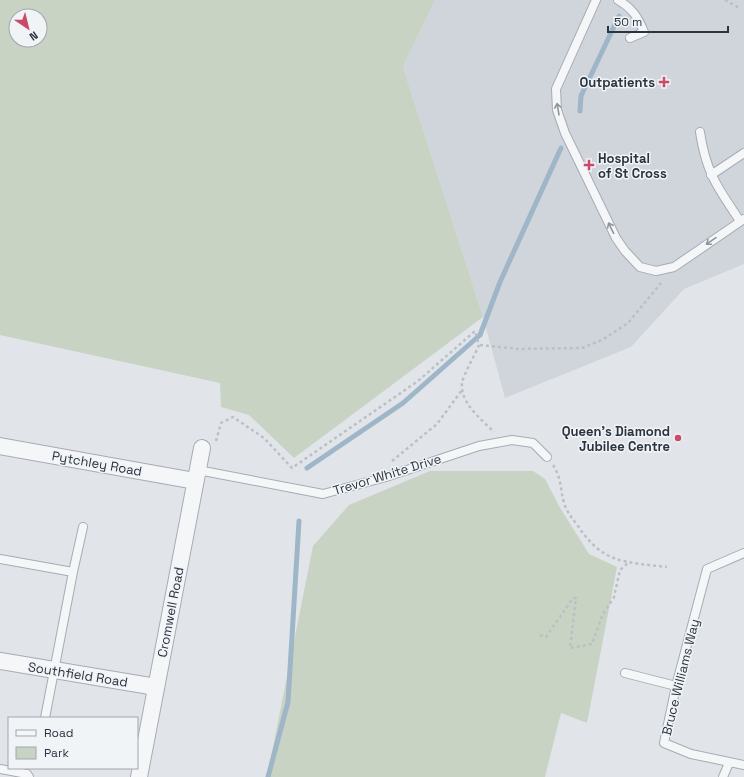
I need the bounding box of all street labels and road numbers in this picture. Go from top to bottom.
street label: Pytchley Road [50,447,143,480]
street label: Trevor White Drive [331,450,443,499]
street label: Cromwell Road [153,565,188,659]
street label: Bruce Williams Way [658,617,703,737]
street label: Southfield Road [27,658,129,691]

